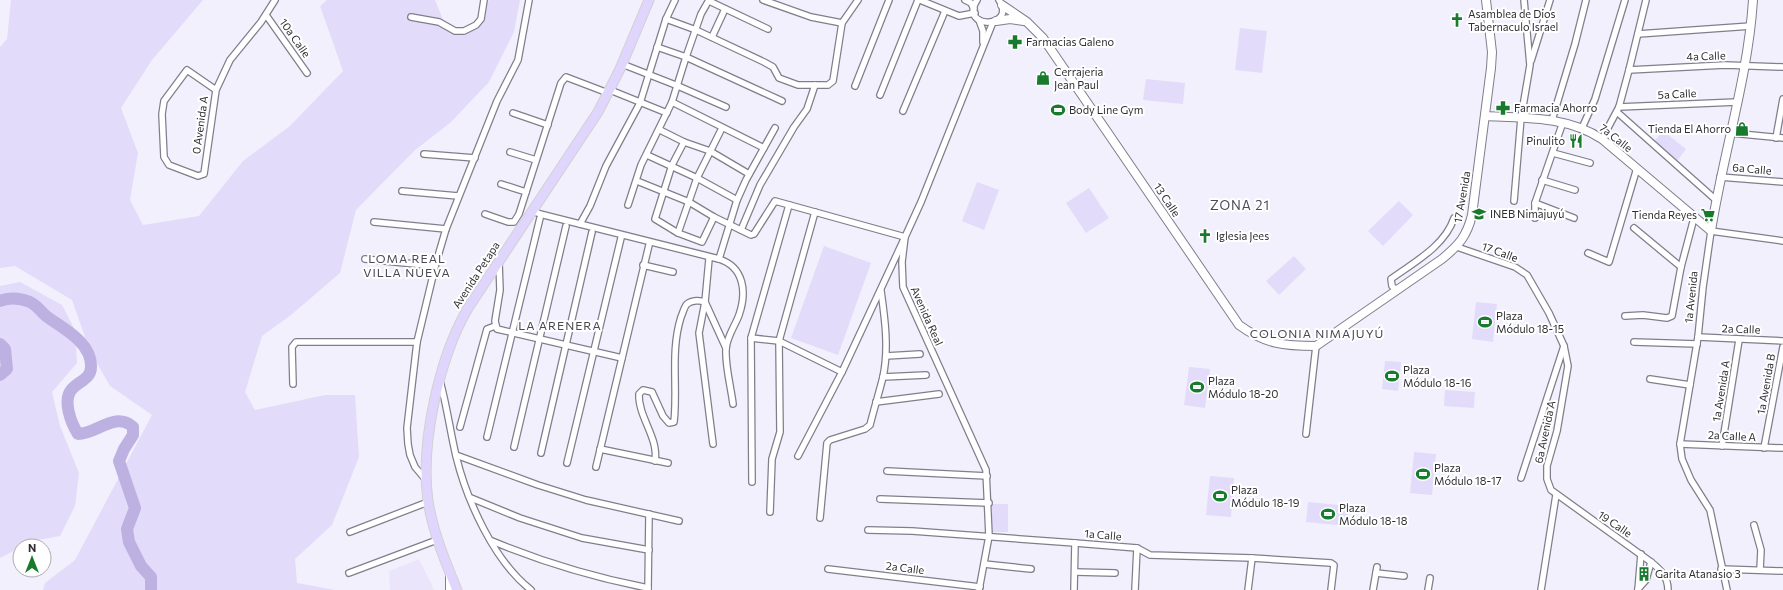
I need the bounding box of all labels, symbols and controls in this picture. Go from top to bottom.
place label: Asamblea de Dios Tabernaculo Israel [1468,7,1558,33]
church icon: Asamblea de Dios Tabernaculo Israel [1449,12,1465,28]
street label: 10a Calle [277,16,314,60]
pharmacy icon: Farmacias Galeno [1007,34,1023,50]
place label: Farmacias Galeno [1026,35,1114,48]
street label: 4a Calle [1686,48,1726,63]
place label: Cerrajeria Jean Paul [1054,65,1103,92]
shop icon: Cerrajeria Jean Paul [1035,70,1051,86]
street label: 5a Calle [1657,86,1697,101]
street label: 0 Avenida A [189,95,210,155]
pharmacy icon: Farmacia Ahorro [1495,100,1511,116]
place label: Farmacia Ahorro [1514,101,1598,114]
sports icon: Body Line Gym [1050,102,1066,118]
place label: Body Line Gym [1069,103,1143,116]
street label: 7a Calle [1597,121,1635,155]
shop icon: Tienda El Ahorro [1734,121,1750,137]
place label: Tienda El Ahorro [1648,122,1731,135]
restaurant icon: Pinulito [1568,133,1584,149]
place label: Pinulito [1526,134,1565,147]
street label: 6a Calle [1732,160,1772,177]
street label: 17 Avenida [1451,170,1472,224]
street label: 13 Calle [1151,180,1183,219]
district label: ZONA 21 [1210,197,1270,213]
school or university icon: INEB Nimajuyú [1471,206,1487,222]
place label: INEB Nimajuyú [1490,207,1564,220]
supermarket icon: Tienda Reyes [1700,207,1716,223]
place label: Tienda Reyes [1632,208,1697,221]
church icon: Iglesia Jees [1197,228,1213,244]
place label: Iglesia Jees [1216,229,1269,243]
street label: Avenida Petapa [449,239,502,310]
street label: 17 Calle [1480,239,1520,264]
district label: LOMA REAL VILLA NUEVA [363,251,451,279]
street label: 1a Avenida [1681,270,1700,324]
street label: Avenida Real [909,284,946,347]
place label: Plaza Módulo 18-15 [1496,309,1564,335]
sports icon: Plaza Módulo 18-15 [1477,314,1493,330]
district label: LA ARENERA [518,318,602,332]
street label: 2a Calle [1721,321,1761,336]
district label: COLONIA NIMAJUYÚ [1250,326,1384,341]
street label: 1a Avenida B [1754,353,1777,415]
street label: 1a Avenida A [1709,359,1732,423]
place label: Plaza Módulo 18-16 [1403,363,1472,389]
sports icon: Plaza Módulo 18-16 [1384,368,1400,384]
place label: Plaza Módulo 18-20 [1208,374,1278,400]
sports icon: Plaza Módulo 18-20 [1189,379,1205,395]
street label: 6a Avenida A [1532,399,1558,464]
street label: 2a Calle A [1708,428,1757,443]
place label: Plaza Módulo 18-17 [1434,461,1502,487]
sports icon: Plaza Módulo 18-17 [1415,466,1431,482]
place label: Plaza Módulo 18-19 [1231,483,1300,509]
sports icon: Plaza Módulo 18-19 [1212,488,1228,504]
place label: Plaza Módulo 18-18 [1339,501,1408,527]
sports icon: Plaza Módulo 18-18 [1320,506,1336,522]
street label: 19 Calle [1596,508,1635,540]
street label: 1a Calle [1084,526,1122,543]
north arrow [12,538,52,578]
text: N [28,541,36,554]
street label: 2a Calle [885,559,925,576]
building icon: Garita Atanasio 3 [1636,566,1652,582]
place label: Garita Atanasio 3 [1655,567,1741,580]

